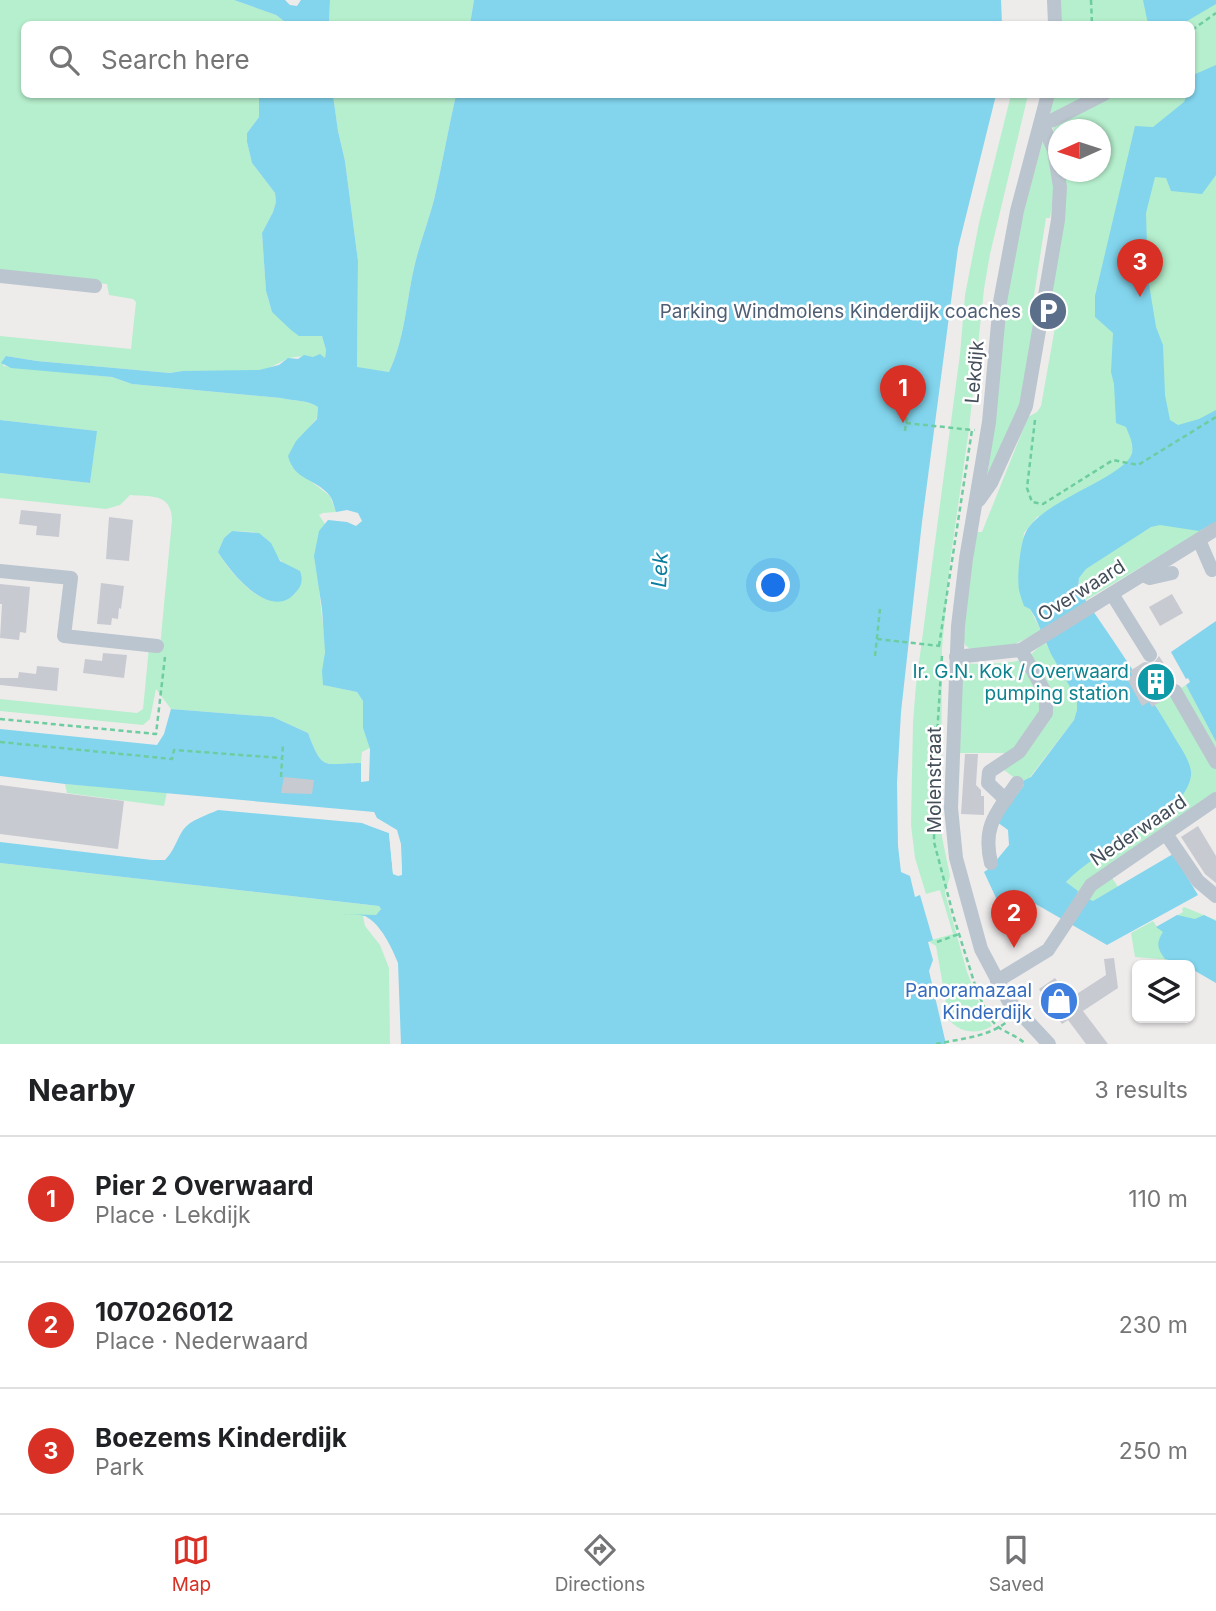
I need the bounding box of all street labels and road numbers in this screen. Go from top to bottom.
street label: Lekdijk [960,339,989,404]
street label: Overwaard [1033,555,1129,626]
street label: Molenstraat [923,727,946,833]
street label: Nederwaard [1086,790,1191,871]

